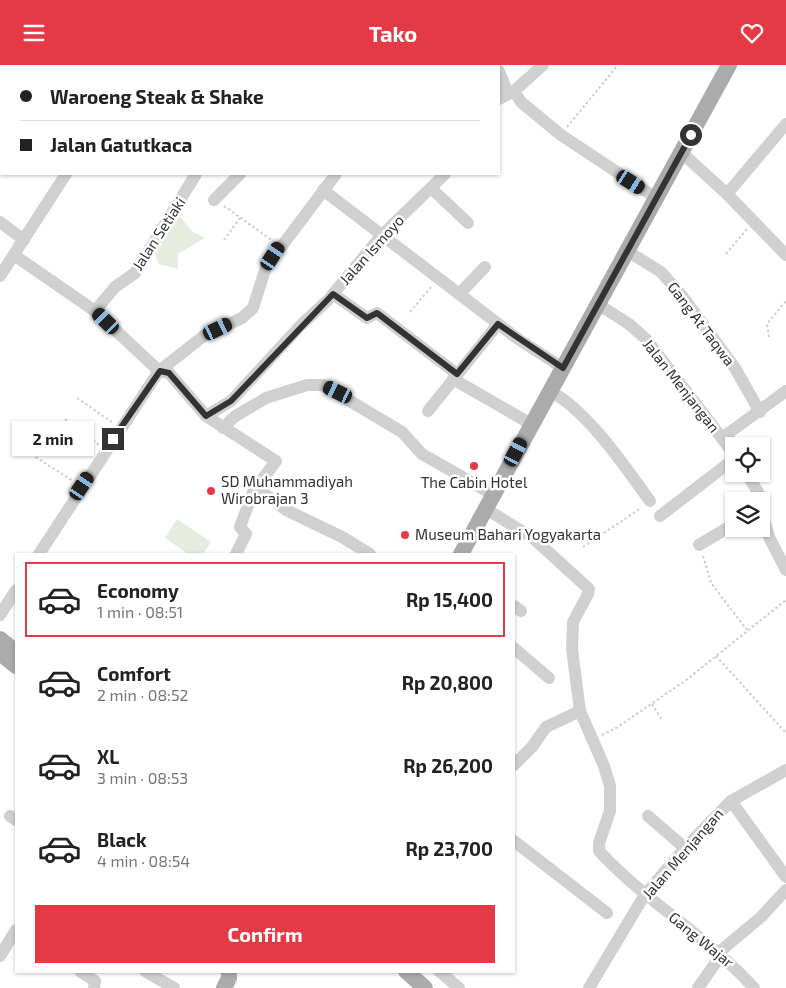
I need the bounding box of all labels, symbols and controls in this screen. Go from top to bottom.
icon: menu [20,19,48,47]
icon: heart [738,19,766,47]
text: Tako [369,20,417,46]
text: Waroeng Steak & Shake [50,85,264,108]
route start [680,124,702,146]
text: Jalan Gatutkaca [50,133,192,156]
car [614,168,647,196]
street label: Jalan Setiaki [128,193,188,273]
street label: Jalan Ismoyo [335,211,407,288]
car [258,239,287,273]
street label: Gang At Taqwa [664,278,739,369]
car [89,305,122,337]
car [201,316,234,342]
street label: Jalan Menjangan [639,335,724,436]
car [321,379,354,405]
callout: 2 min [13,421,96,457]
route end [102,428,124,450]
text: 2 min [33,429,73,448]
car [502,435,529,469]
map controls [725,437,770,537]
button: locate [725,437,770,482]
marker: The Cabin Hotel [468,460,480,472]
car [67,469,96,503]
place label: SD Muhammadiyah Wirobrajan 3 [221,472,353,508]
place label: The Cabin Hotel [421,473,528,491]
marker: SD Muhammadiyah Wirobrajan 3 [205,485,217,497]
button: layers [725,492,770,537]
place label: Museum Bahari Yogyakarta [415,525,601,543]
marker: Museum Bahari Yogyakarta [399,529,411,541]
icon: car [37,577,82,622]
text: Economy [97,579,179,602]
text: Rp 15,400 [406,588,493,611]
text: 1 min · 08:51 [97,602,183,621]
icon: car [37,660,82,705]
text: Comfort [97,662,171,685]
text: Rp 20,800 [402,671,493,694]
text: 2 min · 08:52 [97,685,188,704]
icon: car [37,743,82,788]
text: XL [97,745,119,768]
text: Rp 26,200 [403,754,493,777]
text: 3 min · 08:53 [97,768,188,787]
street label: Jalan Menjangan [638,804,727,903]
icon: car [37,826,82,871]
text: Black [97,828,147,851]
text: Rp 23,700 [405,837,493,860]
text: 4 min · 08:54 [97,851,190,870]
button: Confirm [35,905,495,963]
street label: Gang Wajar [665,908,738,972]

